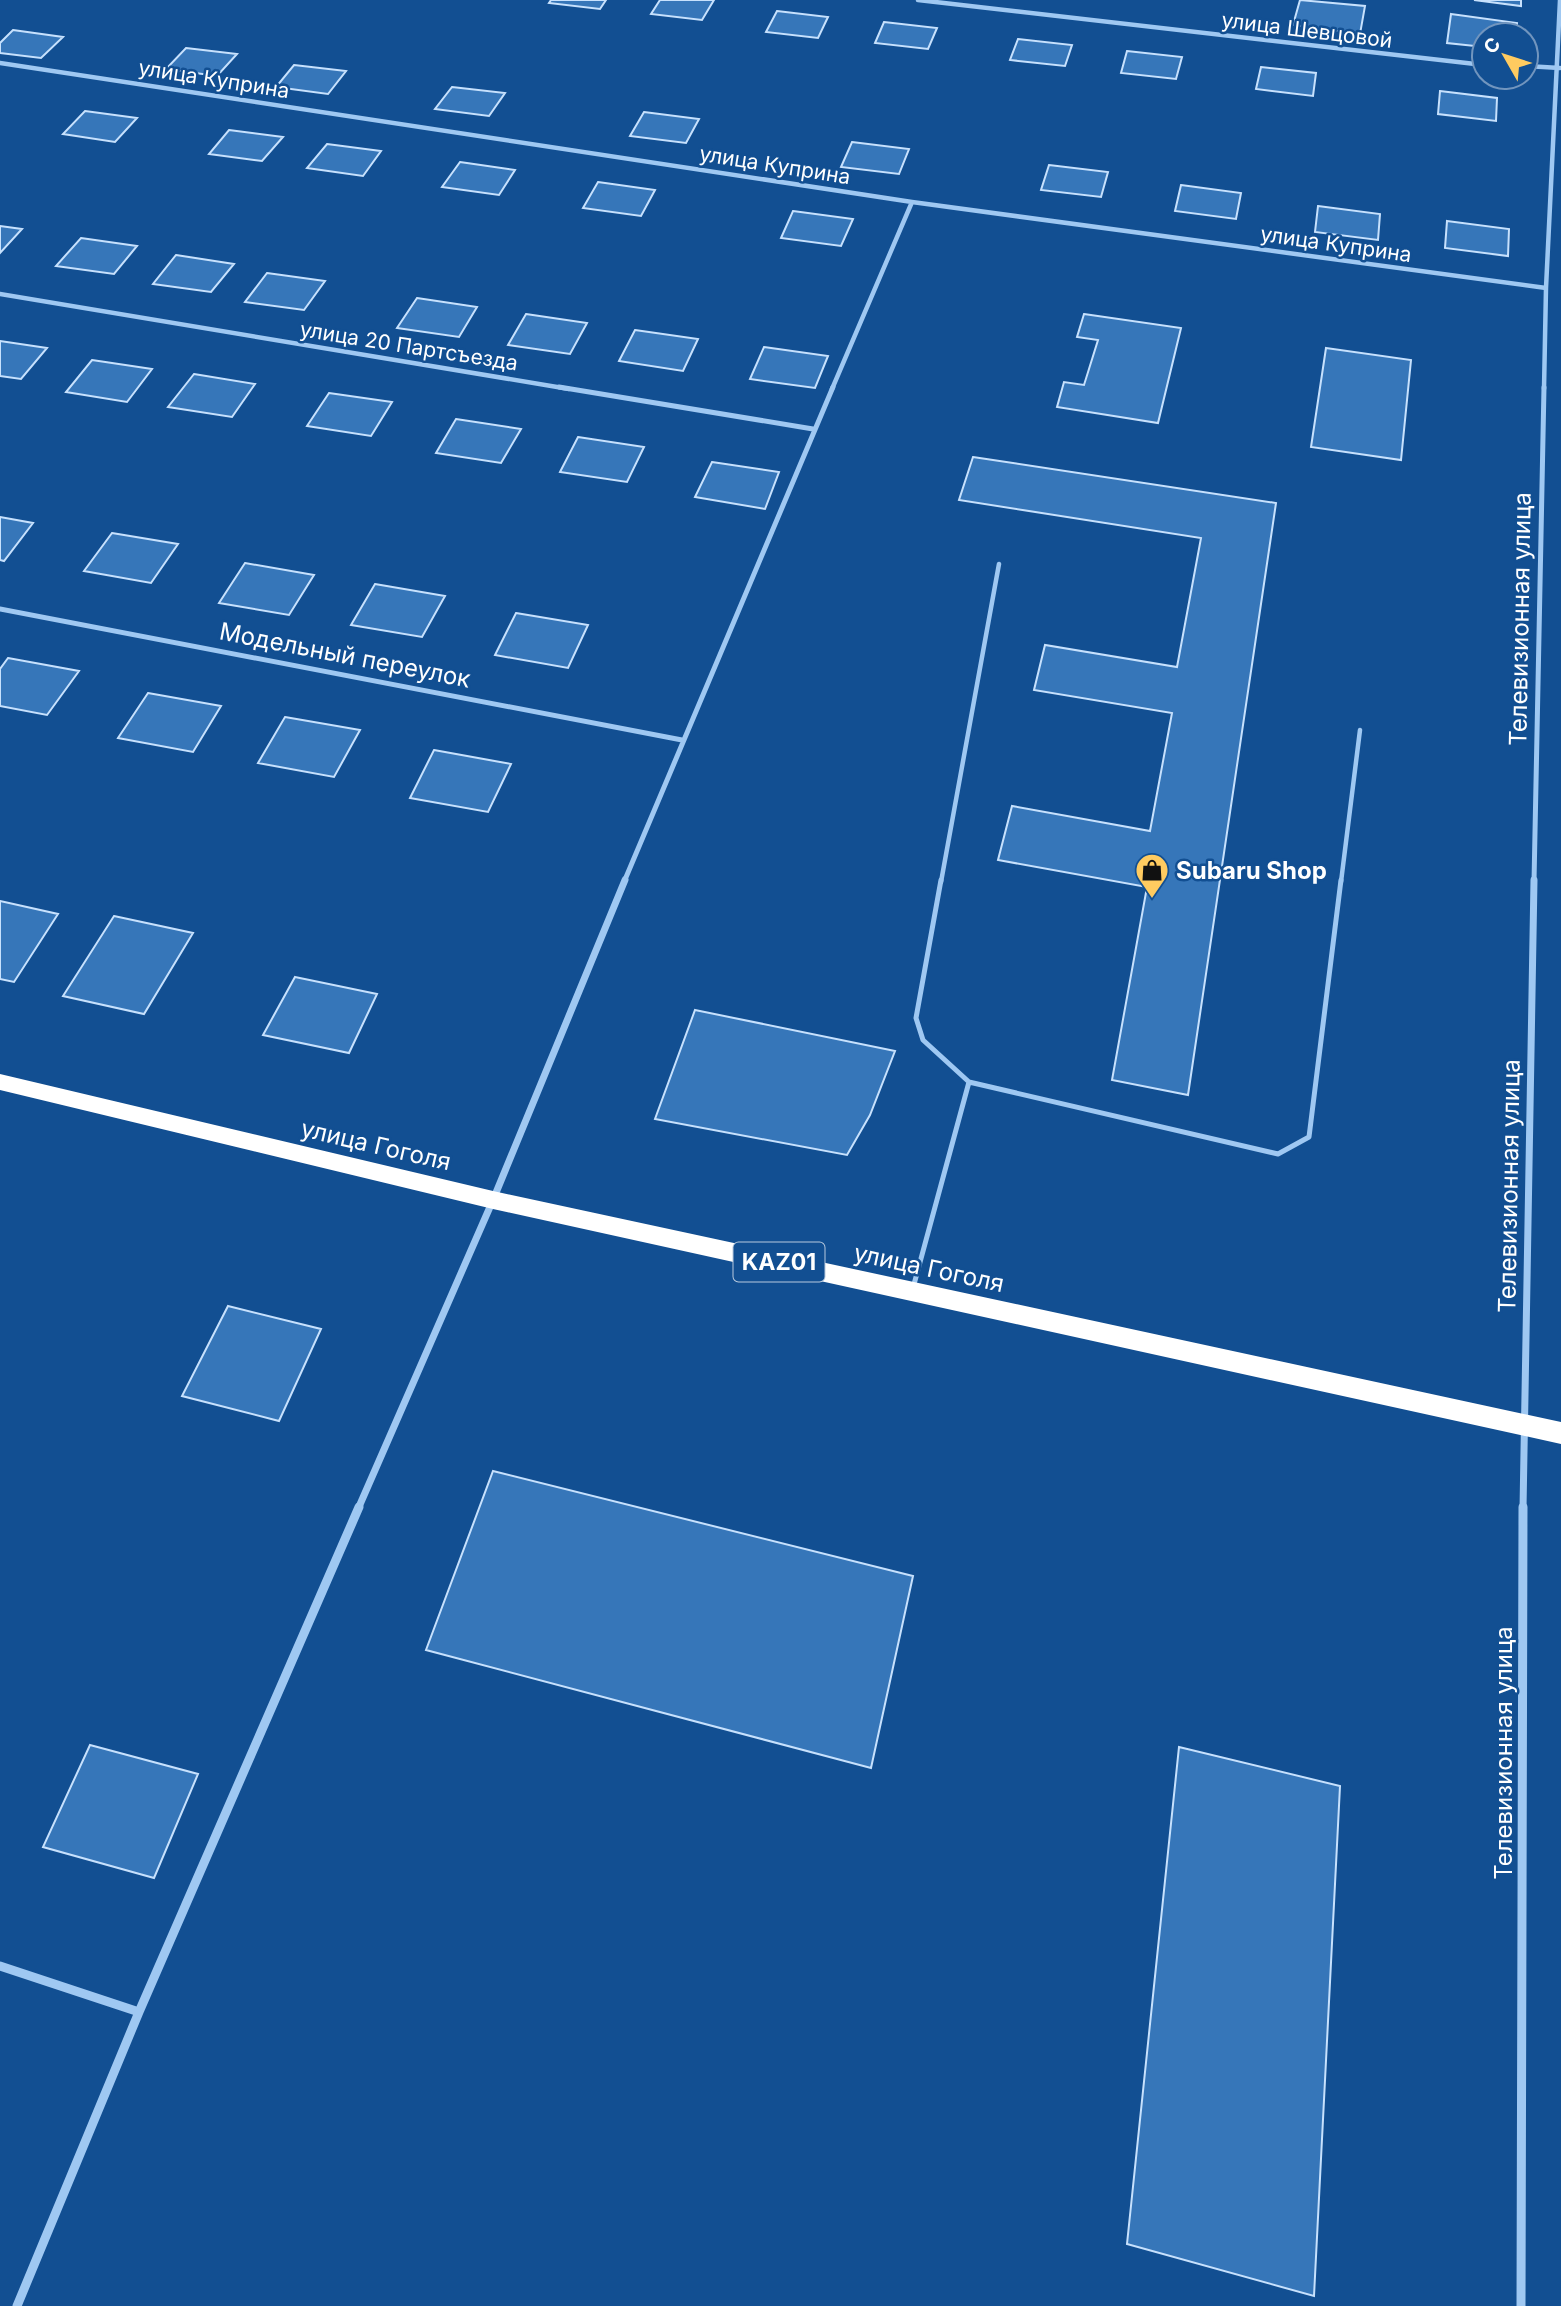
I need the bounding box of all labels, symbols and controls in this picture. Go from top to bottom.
street label: улица Шевцовой [1220,7,1394,53]
north arrow [1470,21,1540,91]
text: С [1479,33,1506,58]
street label: улица Куприна [137,55,291,103]
street label: улица Куприна [698,141,852,189]
street label: улица Куприна [1259,221,1413,267]
street label: улица 20 Партсъезда [298,316,520,376]
street label: Телевизионная улица [1503,492,1537,746]
street label: Модельный переулок [217,616,473,694]
shop icon: Subaru Shop [1133,851,1171,900]
place label: Subaru Shop [1176,856,1327,885]
street label: Телевизионная улица [1492,1059,1526,1313]
street label: улица Гоголя [298,1114,454,1176]
street label: улица Гоголя [851,1238,1007,1298]
road number: KАZ01 [734,1242,824,1282]
street label: Телевизионная улица [1489,1626,1518,1880]

